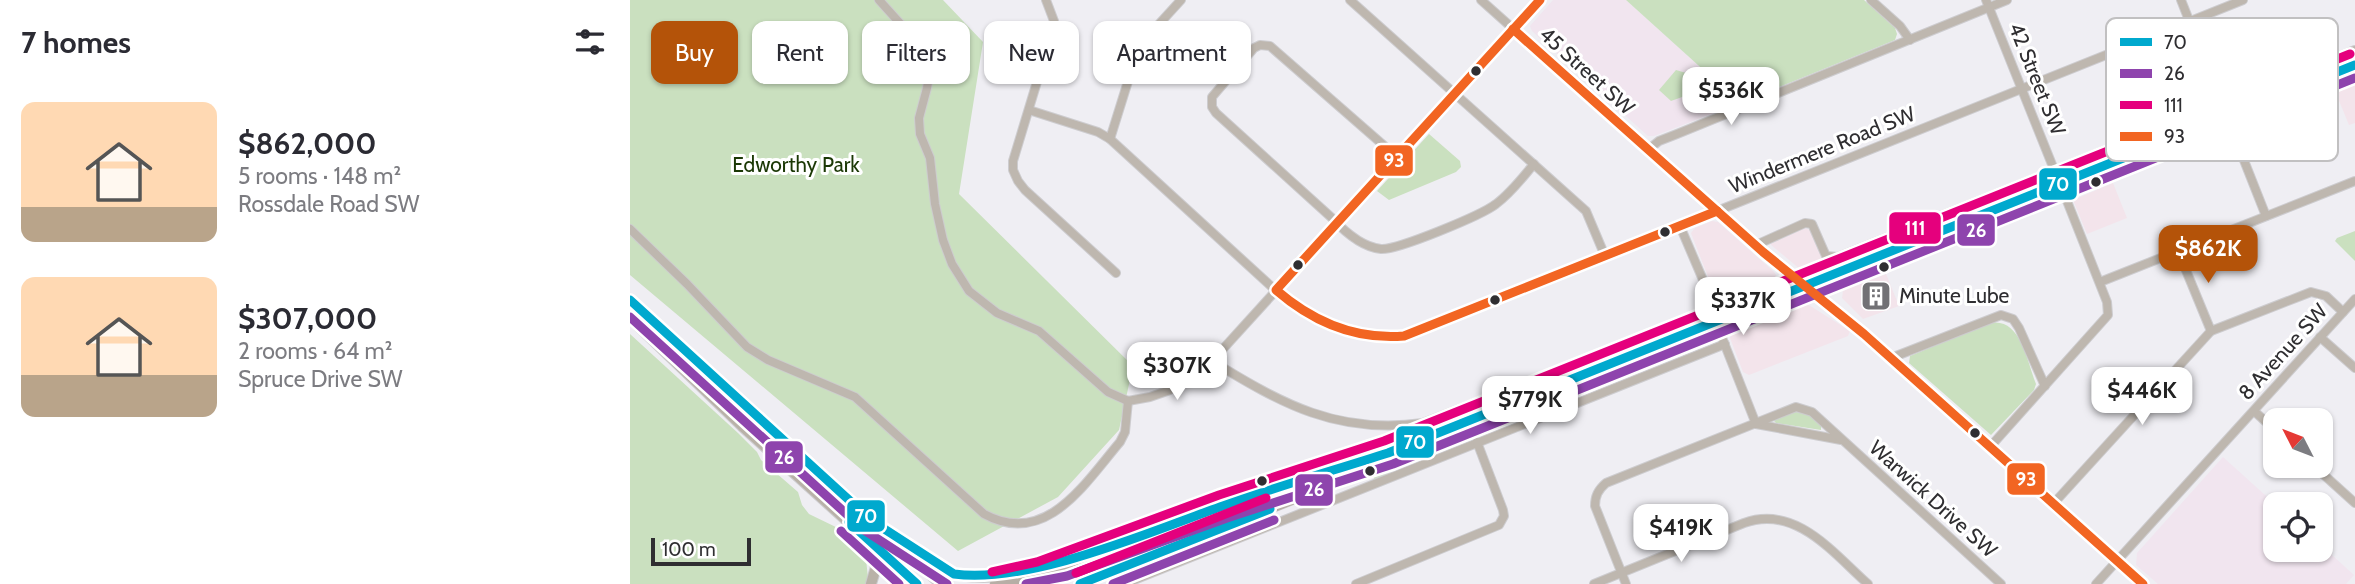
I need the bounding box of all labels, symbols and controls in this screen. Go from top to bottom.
legend [2106,18,2338,161]
street label: 42 Street SW [2004,19,2071,139]
chip: Buy [651,21,738,84]
chip: Rent [752,21,848,84]
chip: Filters [862,21,970,84]
chip: New [984,21,1079,84]
chip: Apartment [1093,21,1251,84]
street label: 45 Street SW [1535,22,1640,120]
icon: filters [571,23,609,61]
text: 7 homes [21,24,131,61]
text: 70 [2164,31,2187,54]
text: 26 [2164,62,2185,85]
unlabelled marker [1469,64,1483,78]
pin: $536K [1682,68,1780,127]
text: $536K [1698,76,1764,104]
text: 111 [2164,94,2183,117]
street label: Windermere Road SW [1725,101,1919,198]
text: $862,000 [238,125,376,162]
text: 93 [2164,125,2185,148]
icon: home [77,130,161,214]
line badge: 93 [1374,144,1414,177]
text: 93 [1384,149,1404,172]
park label: Edworthy Park [732,152,860,177]
text: 5 rooms · 148 m² [238,162,401,190]
line badge: 70 [2038,167,2078,201]
text: 70 [2047,173,2069,196]
unlabelled marker [2089,175,2103,189]
text: Rossdale Road SW [238,190,419,218]
line badge: 111 [1888,211,1942,245]
line badge: 26 [1956,213,1996,247]
text: 111 [1904,217,1926,240]
text: 26 [1966,219,1986,242]
unlabelled marker [1658,225,1672,239]
pin: $862K [2159,226,2257,285]
text: $862K [2175,234,2241,262]
unlabelled marker [1291,258,1305,272]
unlabelled marker [1877,260,1891,274]
pin: $337K [1694,278,1792,337]
building icon: Minute Lube [1859,279,1893,313]
place label: Minute Lube [1899,283,2010,308]
text: $337K [1711,286,1775,314]
unlabelled marker [1488,293,1502,307]
street label: 8 Avenue SW [2233,298,2332,405]
text: $307,000 [238,300,377,337]
icon: home [77,305,161,389]
text: 2 rooms · 64 m² [238,337,392,365]
pin: $307K [1128,342,1226,402]
text: $307K [1143,351,1211,379]
text: Spruce Drive SW [238,365,403,393]
pin: $446K [2093,368,2191,427]
pin: $779K [1481,376,1579,436]
text: $446K [2107,376,2177,404]
text: $779K [1498,385,1562,413]
north arrow [2263,408,2333,478]
map controls [2263,408,2333,562]
line badge: 70 [1395,425,1435,459]
unlabelled marker [1968,426,1982,440]
text: 70 [1404,431,1426,454]
street label: Warwick Drive SW [1864,435,2002,563]
line badge: 26 [764,440,804,474]
text: 26 [774,446,794,469]
line badge: 93 [2006,462,2046,496]
unlabelled marker [1363,464,1377,478]
text: 93 [2016,468,2036,491]
line badge: 26 [1294,473,1334,507]
unlabelled marker [1255,474,1269,488]
text: 26 [1304,478,1324,501]
button: locate [2263,492,2333,562]
line badge: 70 [846,499,886,533]
pin: $419K [1632,504,1730,564]
text: 70 [855,505,877,528]
text: $419K [1649,513,1713,541]
scale bar [651,535,751,567]
text: 100 m [662,538,716,561]

